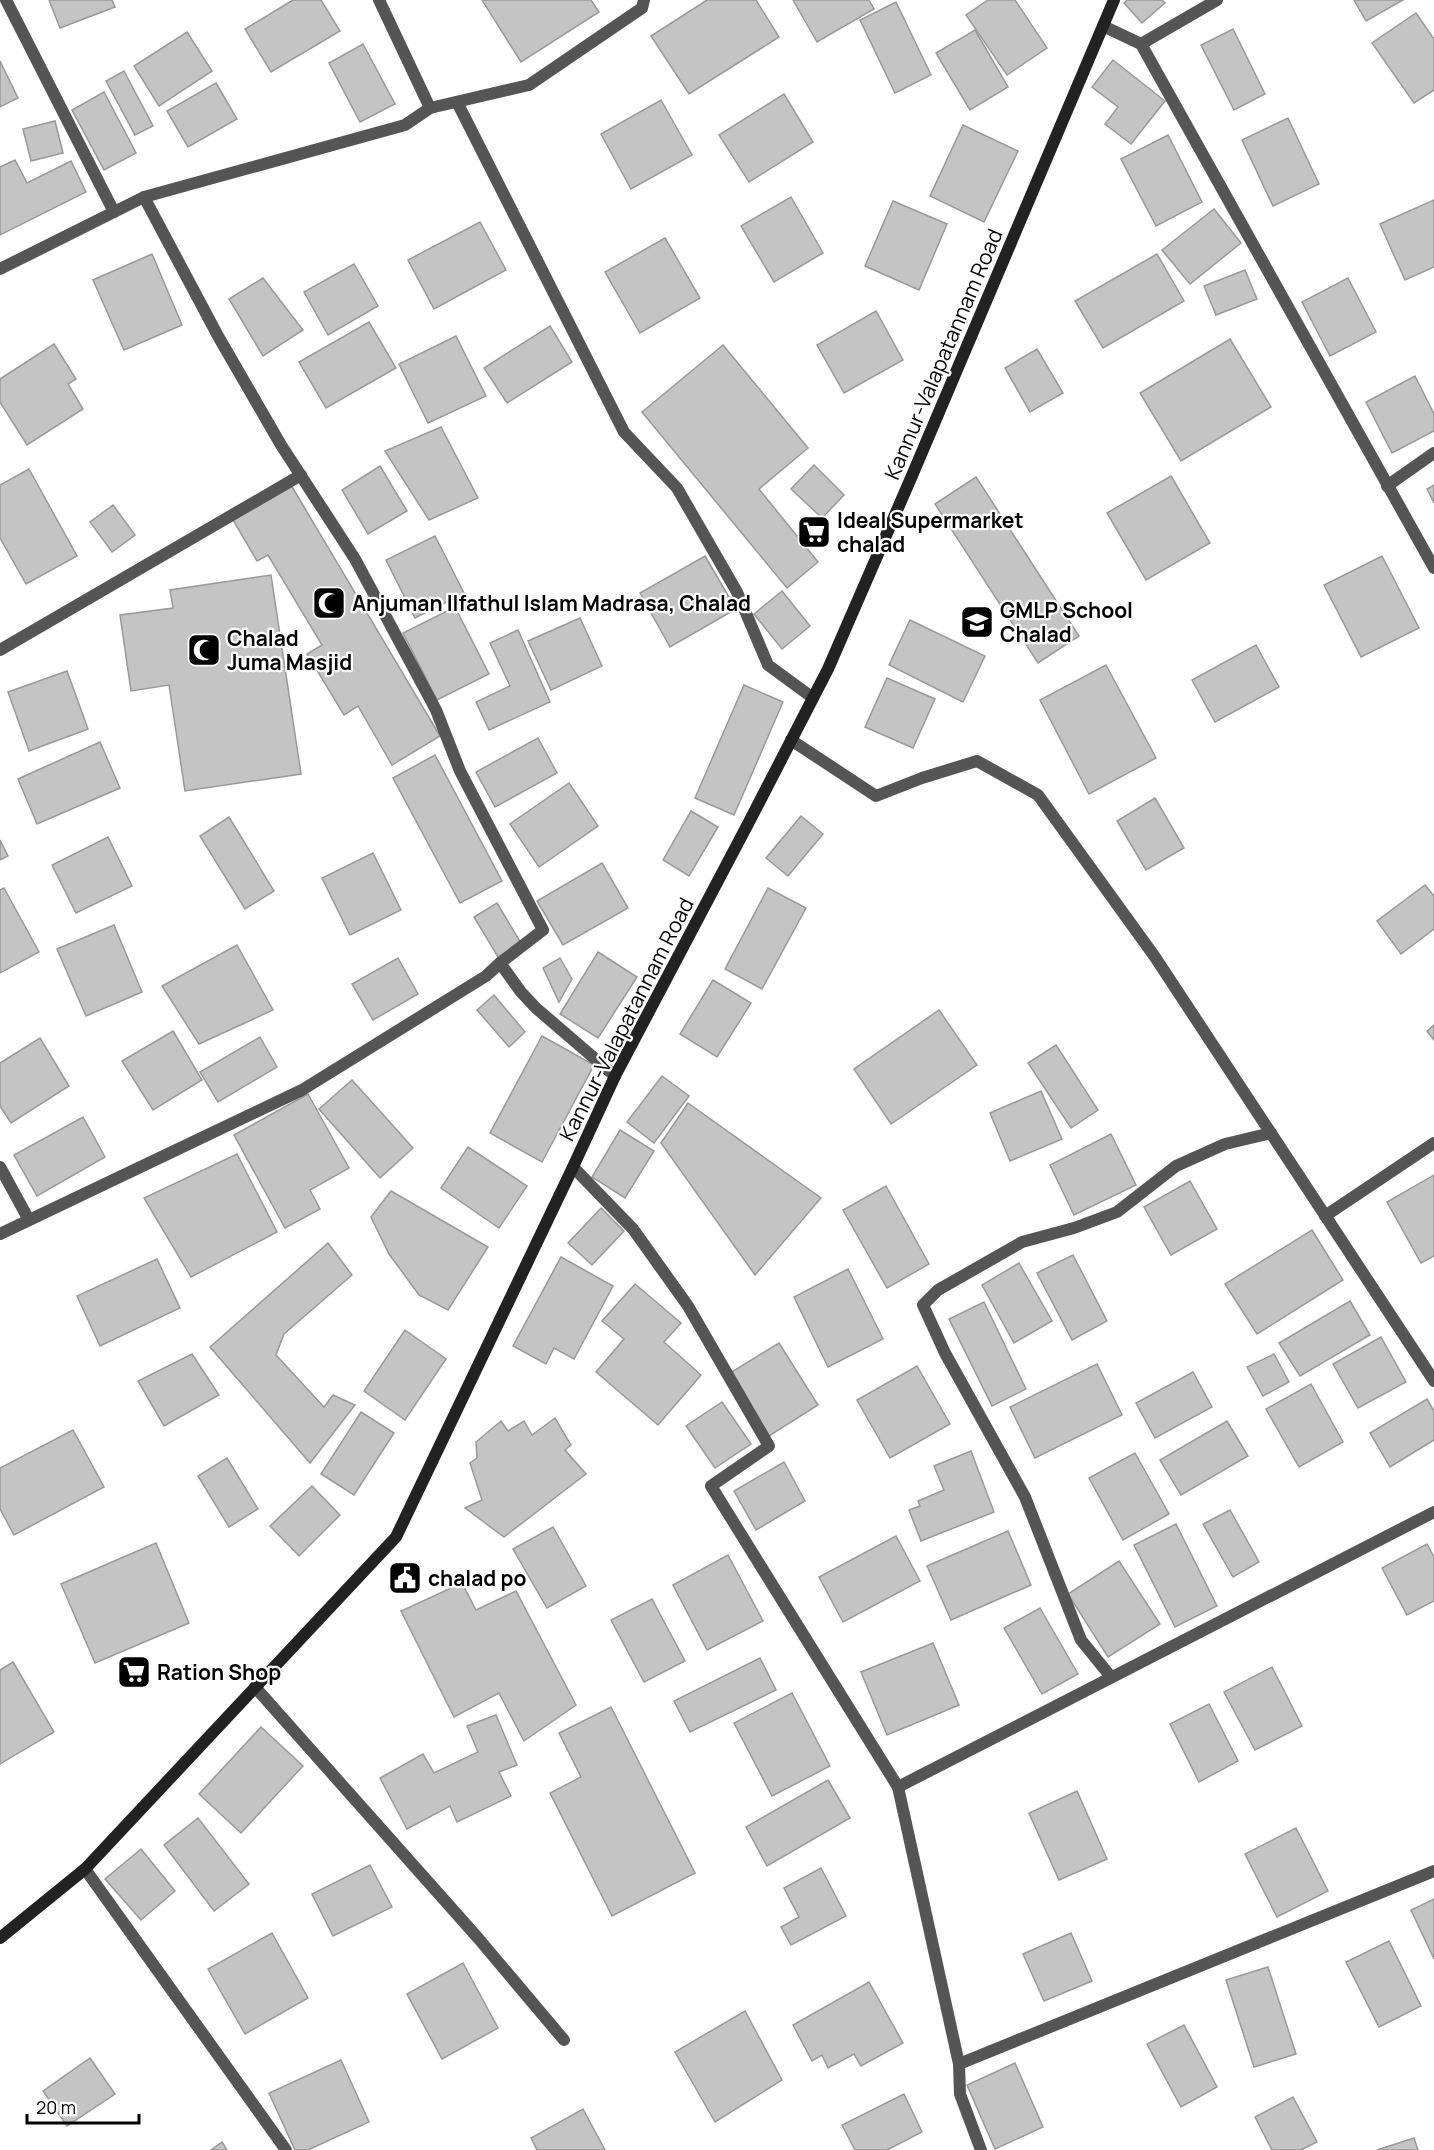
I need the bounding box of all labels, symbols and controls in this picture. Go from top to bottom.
street label: Kannur-Valapatannam Road [877,224,1009,484]
place label: Ideal Supermarket chalad [837,506,1024,558]
supermarket icon: Ideal Supermarket chalad [796,514,832,550]
mosque icon: Anjuman Ilfathul Islam Madrasa, Chalad [311,585,347,621]
place label: Anjuman Ilfathul Islam Madrasa, Chalad [352,589,751,617]
place label: GMLP School Chalad [1000,596,1133,648]
school or university icon: GMLP School Chalad [959,604,995,640]
place label: Chalad Juma Masjid [227,624,352,676]
mosque icon: Chalad Juma Masjid [186,632,222,668]
street label: Kannur-Valapatannam Road [552,893,700,1145]
public building icon: chalad po [387,1560,423,1596]
place label: chalad po [428,1564,526,1592]
supermarket icon: Ration Shop [116,1654,152,1690]
place label: Ration Shop [157,1658,281,1686]
scale bar [27,2087,140,2125]
text: 20 m [36,2095,76,2119]

